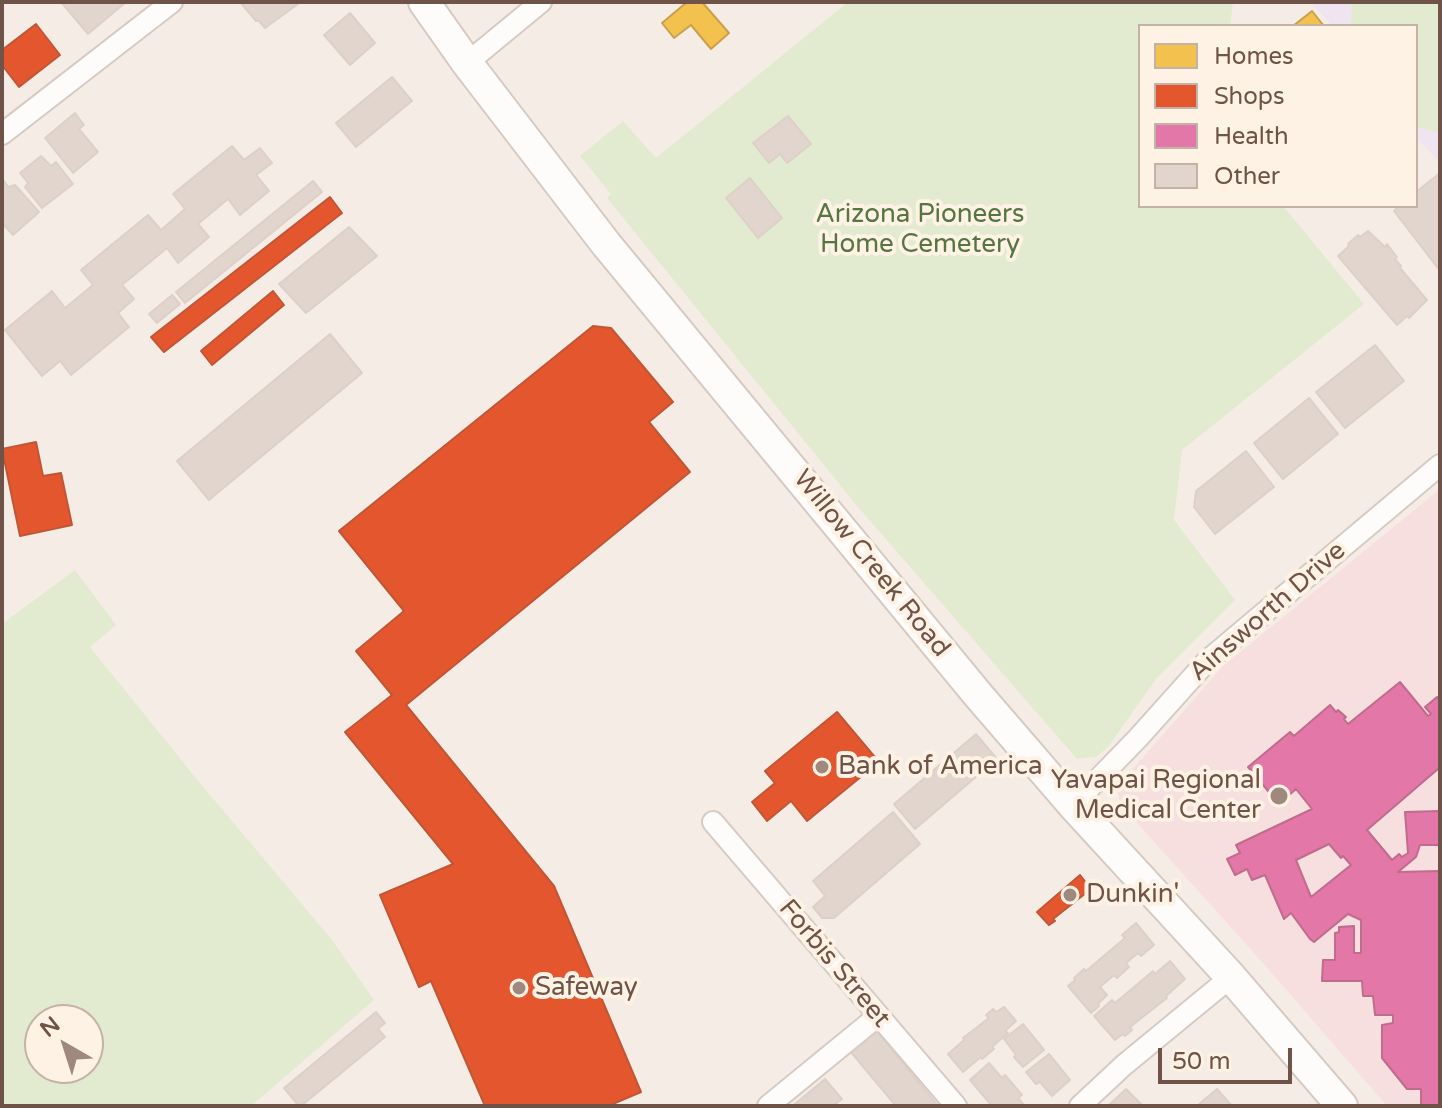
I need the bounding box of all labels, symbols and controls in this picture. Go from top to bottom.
legend [1138,24,1418,208]
text: Homes [1214,42,1294,71]
text: Shops [1214,82,1284,111]
text: Health [1214,122,1289,151]
text: Other [1214,162,1280,191]
park label: Arizona Pioneers Home Cemetery [816,199,1024,260]
street label: Willow Creek Road [786,464,956,664]
street label: Ainsworth Drive [1184,536,1352,688]
place label: Bank of America [838,751,1042,783]
marker: Bank of America [813,758,831,776]
place label: Yavapai Regional Medical Center [1051,765,1261,826]
marker: Yavapai Regional Medical Center [1268,785,1290,807]
place label: Dunkin' [1086,879,1179,911]
marker: Dunkin' [1061,886,1079,904]
street label: Forbis Street [772,894,896,1034]
place label: Safeway [535,972,638,1004]
marker: Safeway [510,979,528,997]
north arrow [24,1004,104,1084]
text: N [35,1011,65,1043]
scale bar [1162,1032,1296,1082]
text: 50 m [1172,1047,1230,1076]

